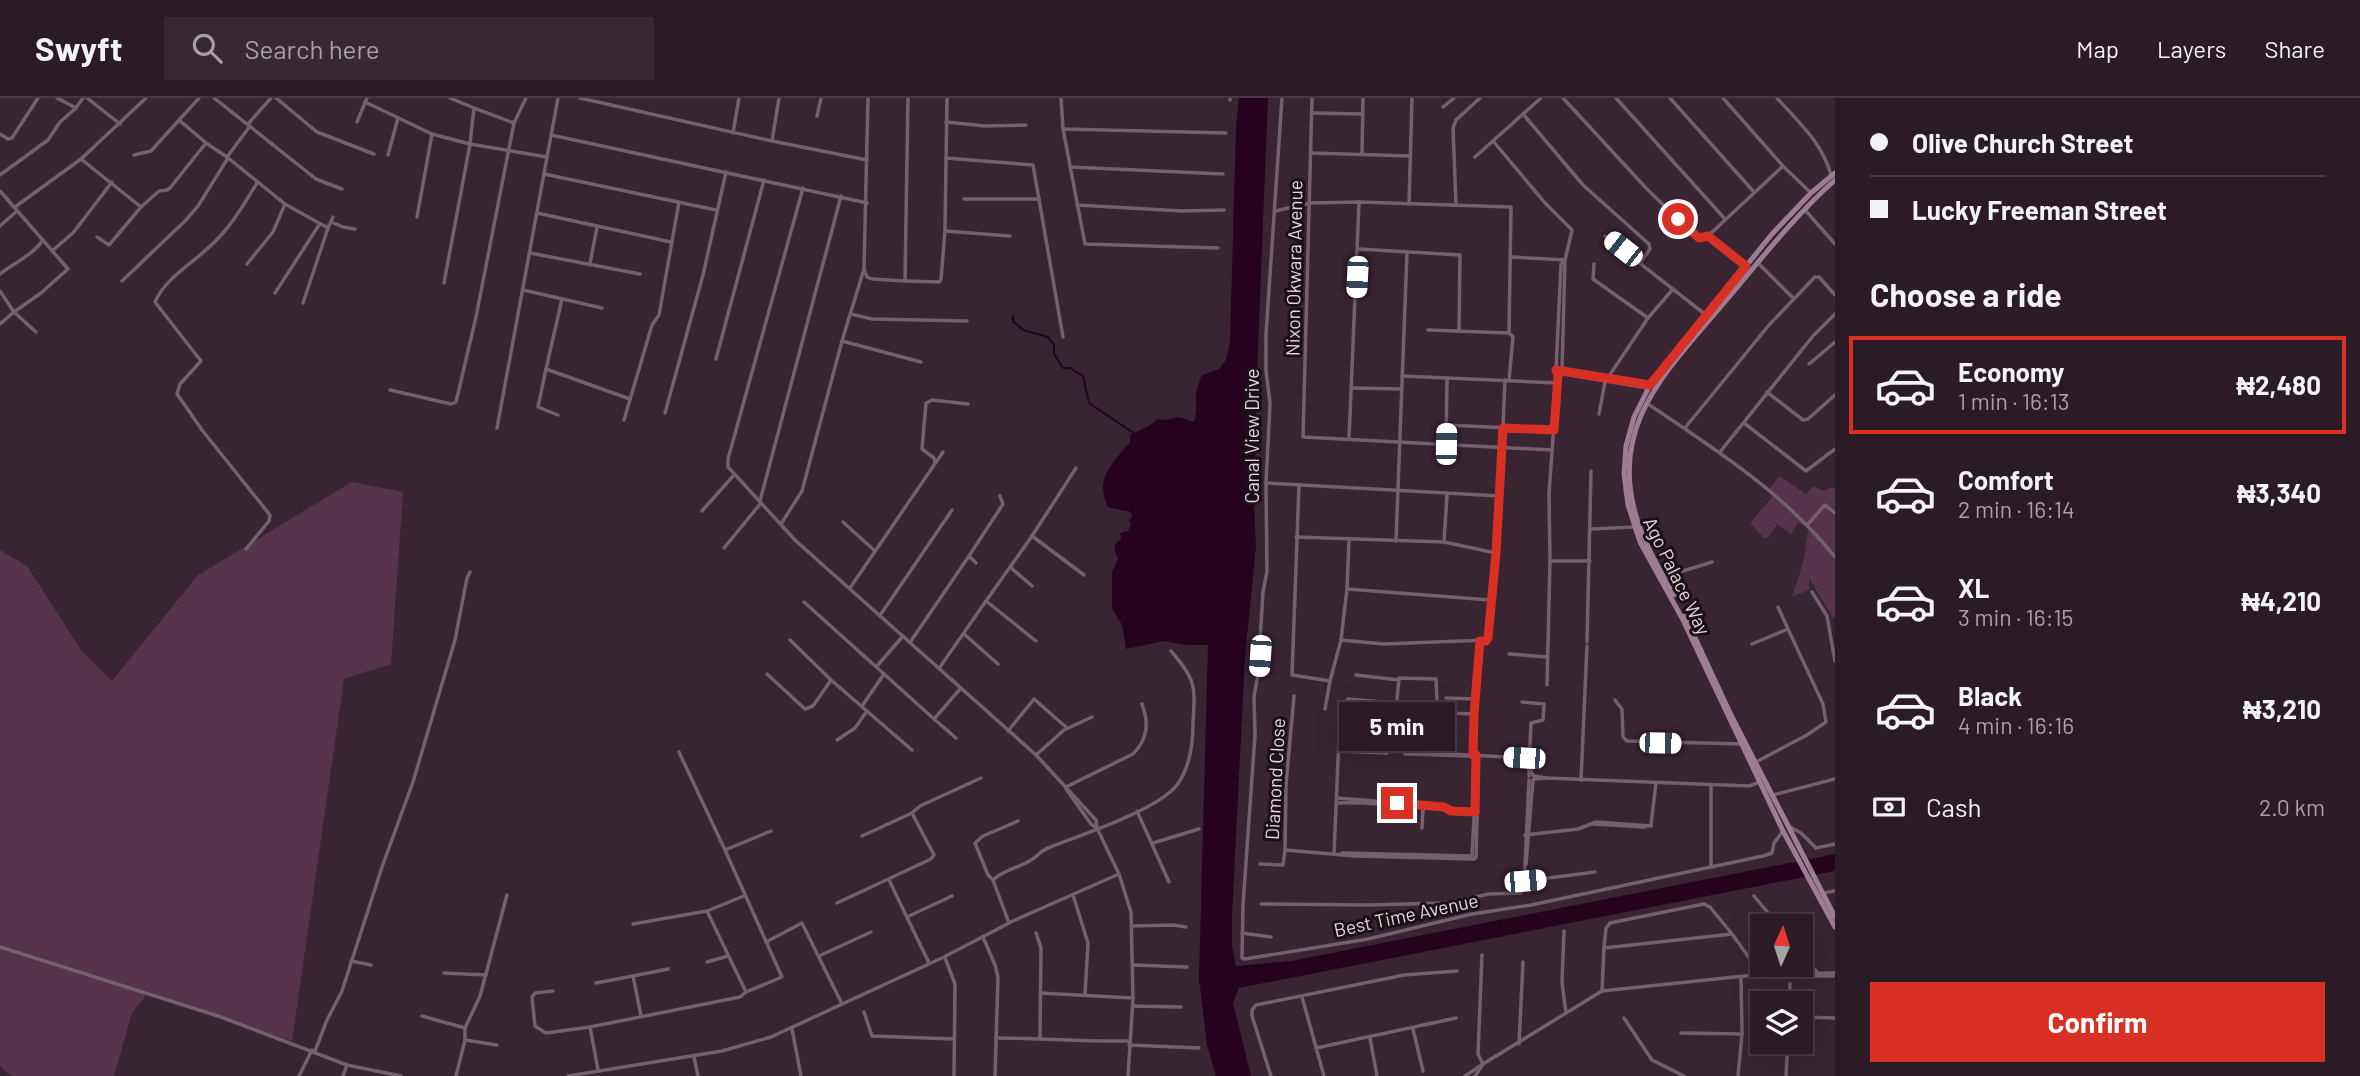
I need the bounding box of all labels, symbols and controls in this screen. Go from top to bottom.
search box [164,17,654,80]
text: Swyft [35,28,122,68]
icon: search [188,29,226,67]
text: Search here [244,33,380,64]
text: Map [2076,34,2119,63]
text: Layers [2157,34,2226,63]
text: Share [2264,34,2325,63]
text: Olive Church Street [1912,127,2133,158]
street label: Nixon Okwara Avenue [1280,180,1307,356]
text: Lucky Freeman Street [1912,194,2167,225]
route start [1662,203,1694,235]
car [1600,228,1647,270]
car [1346,255,1369,299]
text: Choose a ride [1870,275,2062,313]
icon: car [1874,354,1937,417]
text: Economy [1958,356,2064,387]
street label: Canal View Drive [1240,369,1263,503]
text: ₦2,480 [2236,369,2321,400]
text: 1 min · 16:13 [1958,387,2070,415]
car [1436,423,1457,465]
icon: car [1874,462,1937,525]
text: Comfort [1958,464,2054,495]
text: ₦3,340 [2237,477,2321,508]
text: 2 min · 16:14 [1958,495,2075,523]
street label: Ago Palace Way [1639,513,1716,639]
icon: car [1874,570,1937,633]
text: XL [1958,572,1989,603]
text: ₦4,210 [2241,585,2321,616]
text: 3 min · 16:15 [1958,603,2073,631]
car [1249,634,1272,678]
icon: car [1874,678,1937,741]
text: Black [1958,680,2022,711]
text: ₦3,210 [2243,693,2321,724]
callout: 5 min [1339,702,1455,750]
text: 4 min · 16:16 [1958,711,2074,739]
text: 5 min [1370,712,1424,740]
street label: Diamond Close [1260,717,1289,841]
car [1639,732,1682,754]
car [1503,746,1546,770]
route end [1381,787,1413,819]
icon: cash [1870,788,1908,826]
text: Cash [1926,791,1981,822]
text: 2.0 km [2259,793,2325,821]
car [1504,869,1547,893]
street label: Best Time Avenue [1332,888,1480,941]
north arrow [1750,914,1813,976]
map controls [1750,914,1813,1054]
button: Confirm [1870,982,2325,1062]
button: layers [1750,991,1813,1054]

